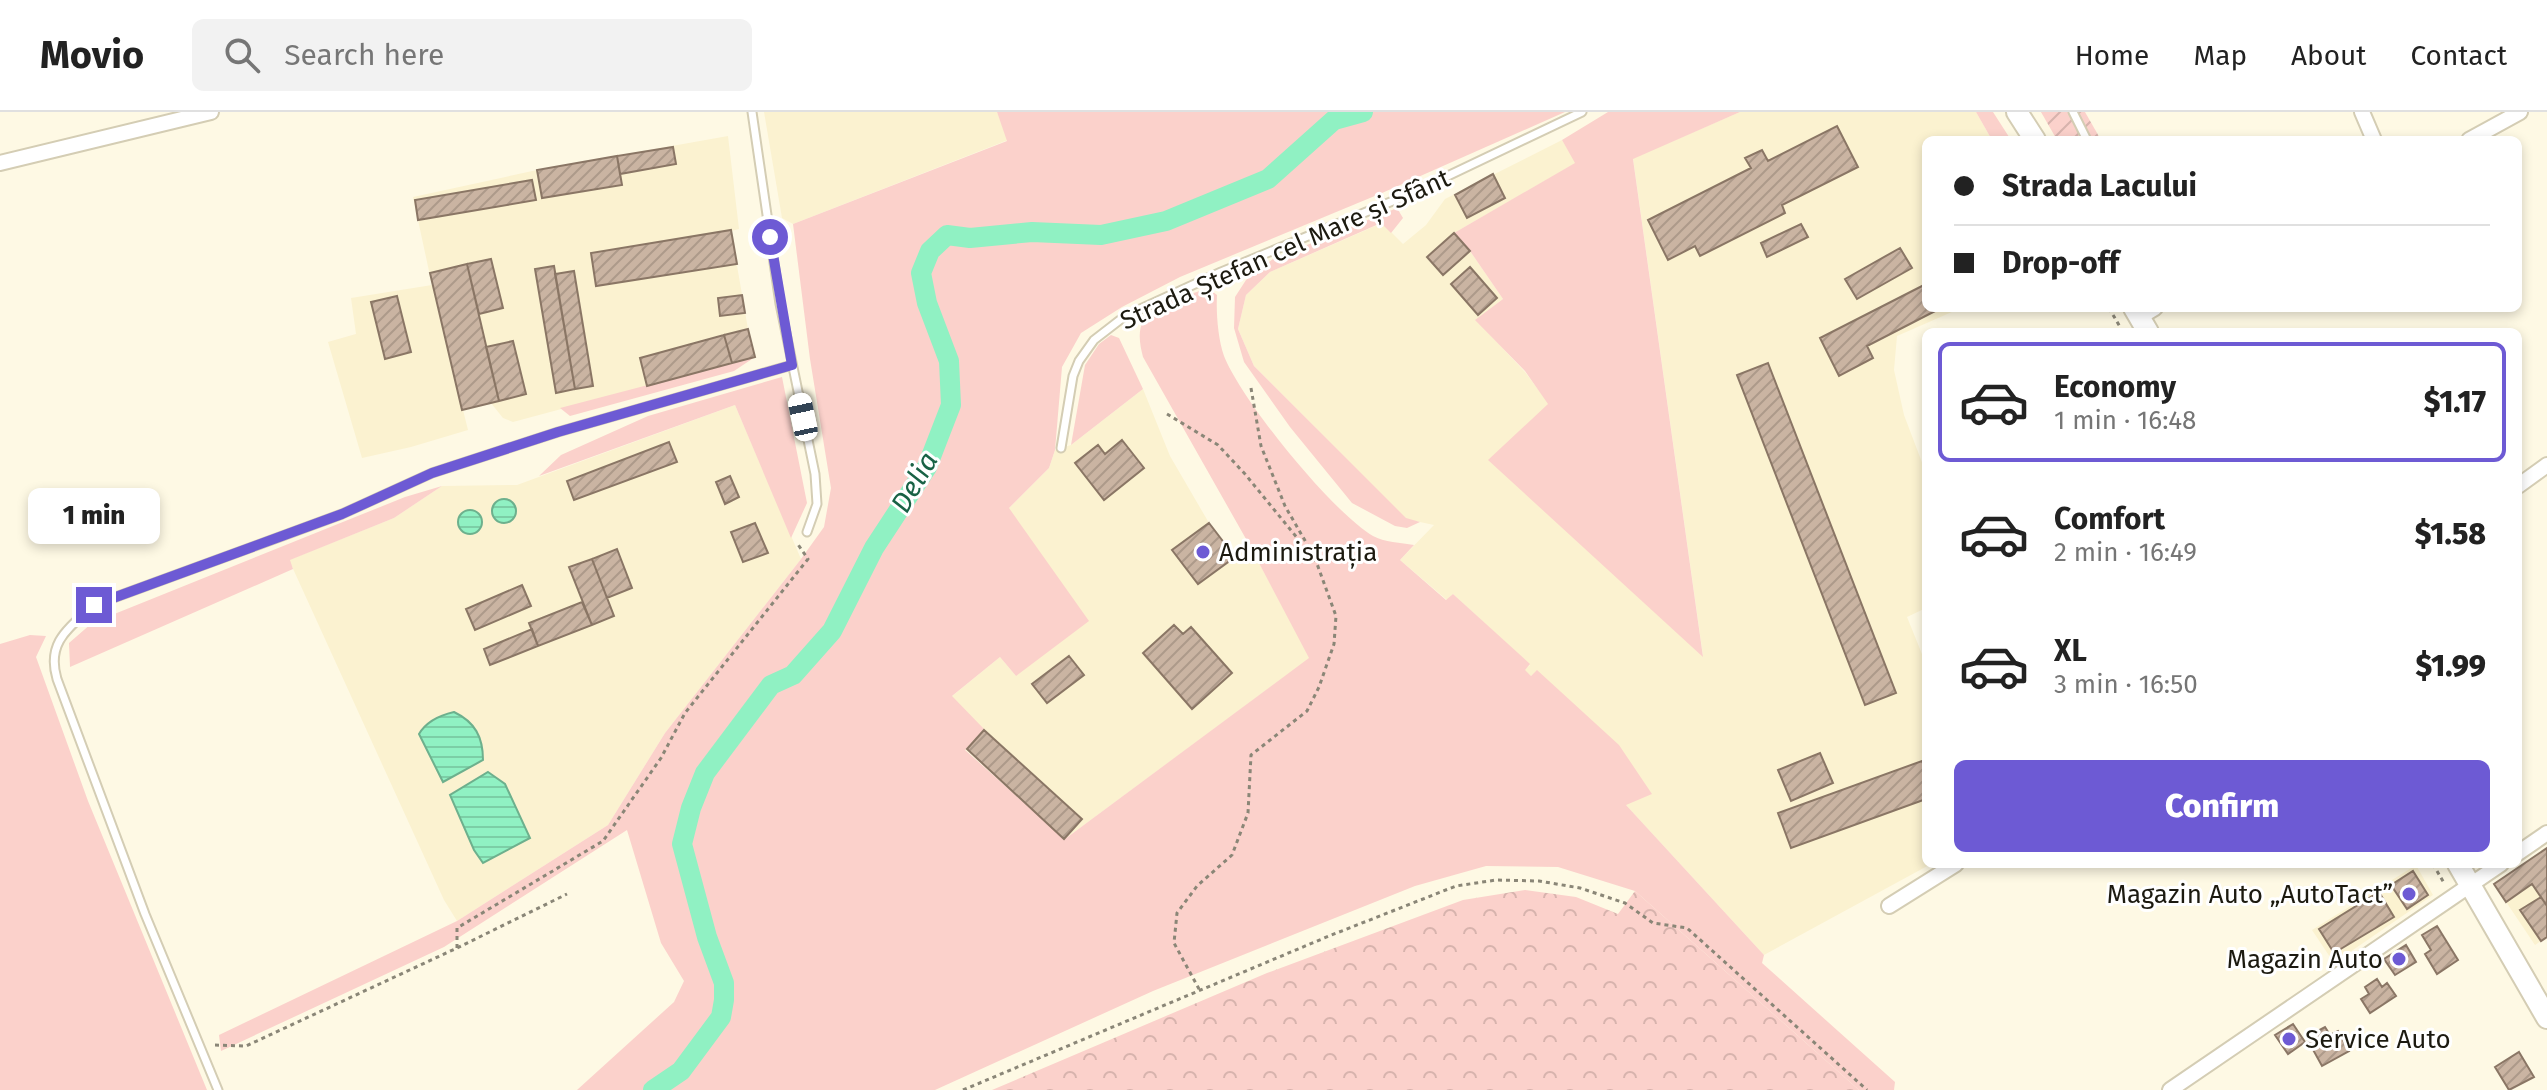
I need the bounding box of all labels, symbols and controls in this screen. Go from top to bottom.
search box [192,19,752,91]
text: Movio [40,32,144,78]
icon: search [220,33,264,77]
text: Search here [284,37,444,73]
text: Home [2075,39,2149,72]
text: Map [2193,39,2247,72]
text: About [2291,39,2366,72]
text: Contact [2410,39,2507,72]
street label: Strada Ștefan cel Mare și Sfânt [1116,162,1456,337]
text: Strada Lacului [2002,168,2197,204]
route start [752,219,788,255]
text: Drop-off [2002,245,2119,281]
icon: car [1958,366,2030,438]
text: Economy [2054,369,2176,405]
text: $1.17 [2424,384,2486,420]
car [786,391,820,443]
text: 1 min · 16:48 [2054,405,2196,436]
water label: Delia [884,446,945,518]
callout: 1 min [28,489,160,545]
icon: car [1958,498,2030,570]
text: 1 min [63,500,125,531]
text: Comfort [2054,501,2165,537]
text: $1.58 [2415,516,2486,552]
place label: Administrația [1219,537,1377,569]
text: 2 min · 16:49 [2054,537,2197,568]
marker: Administrația [1194,543,1212,561]
route end [76,587,112,623]
icon: car [1958,630,2030,702]
text: XL [2054,633,2087,669]
text: $1.99 [2415,648,2486,684]
text: 3 min · 16:50 [2054,669,2198,700]
button: Confirm [1954,760,2490,852]
place label: Magazin Auto „AutoTact” [2107,879,2393,910]
marker: Magazin Auto „AutoTact” [2400,885,2418,903]
place label: Magazin Auto [2227,944,2383,975]
marker: Magazin Auto [2390,950,2408,968]
place label: Service Auto [2305,1024,2451,1055]
marker: Service Auto [2280,1030,2298,1048]

